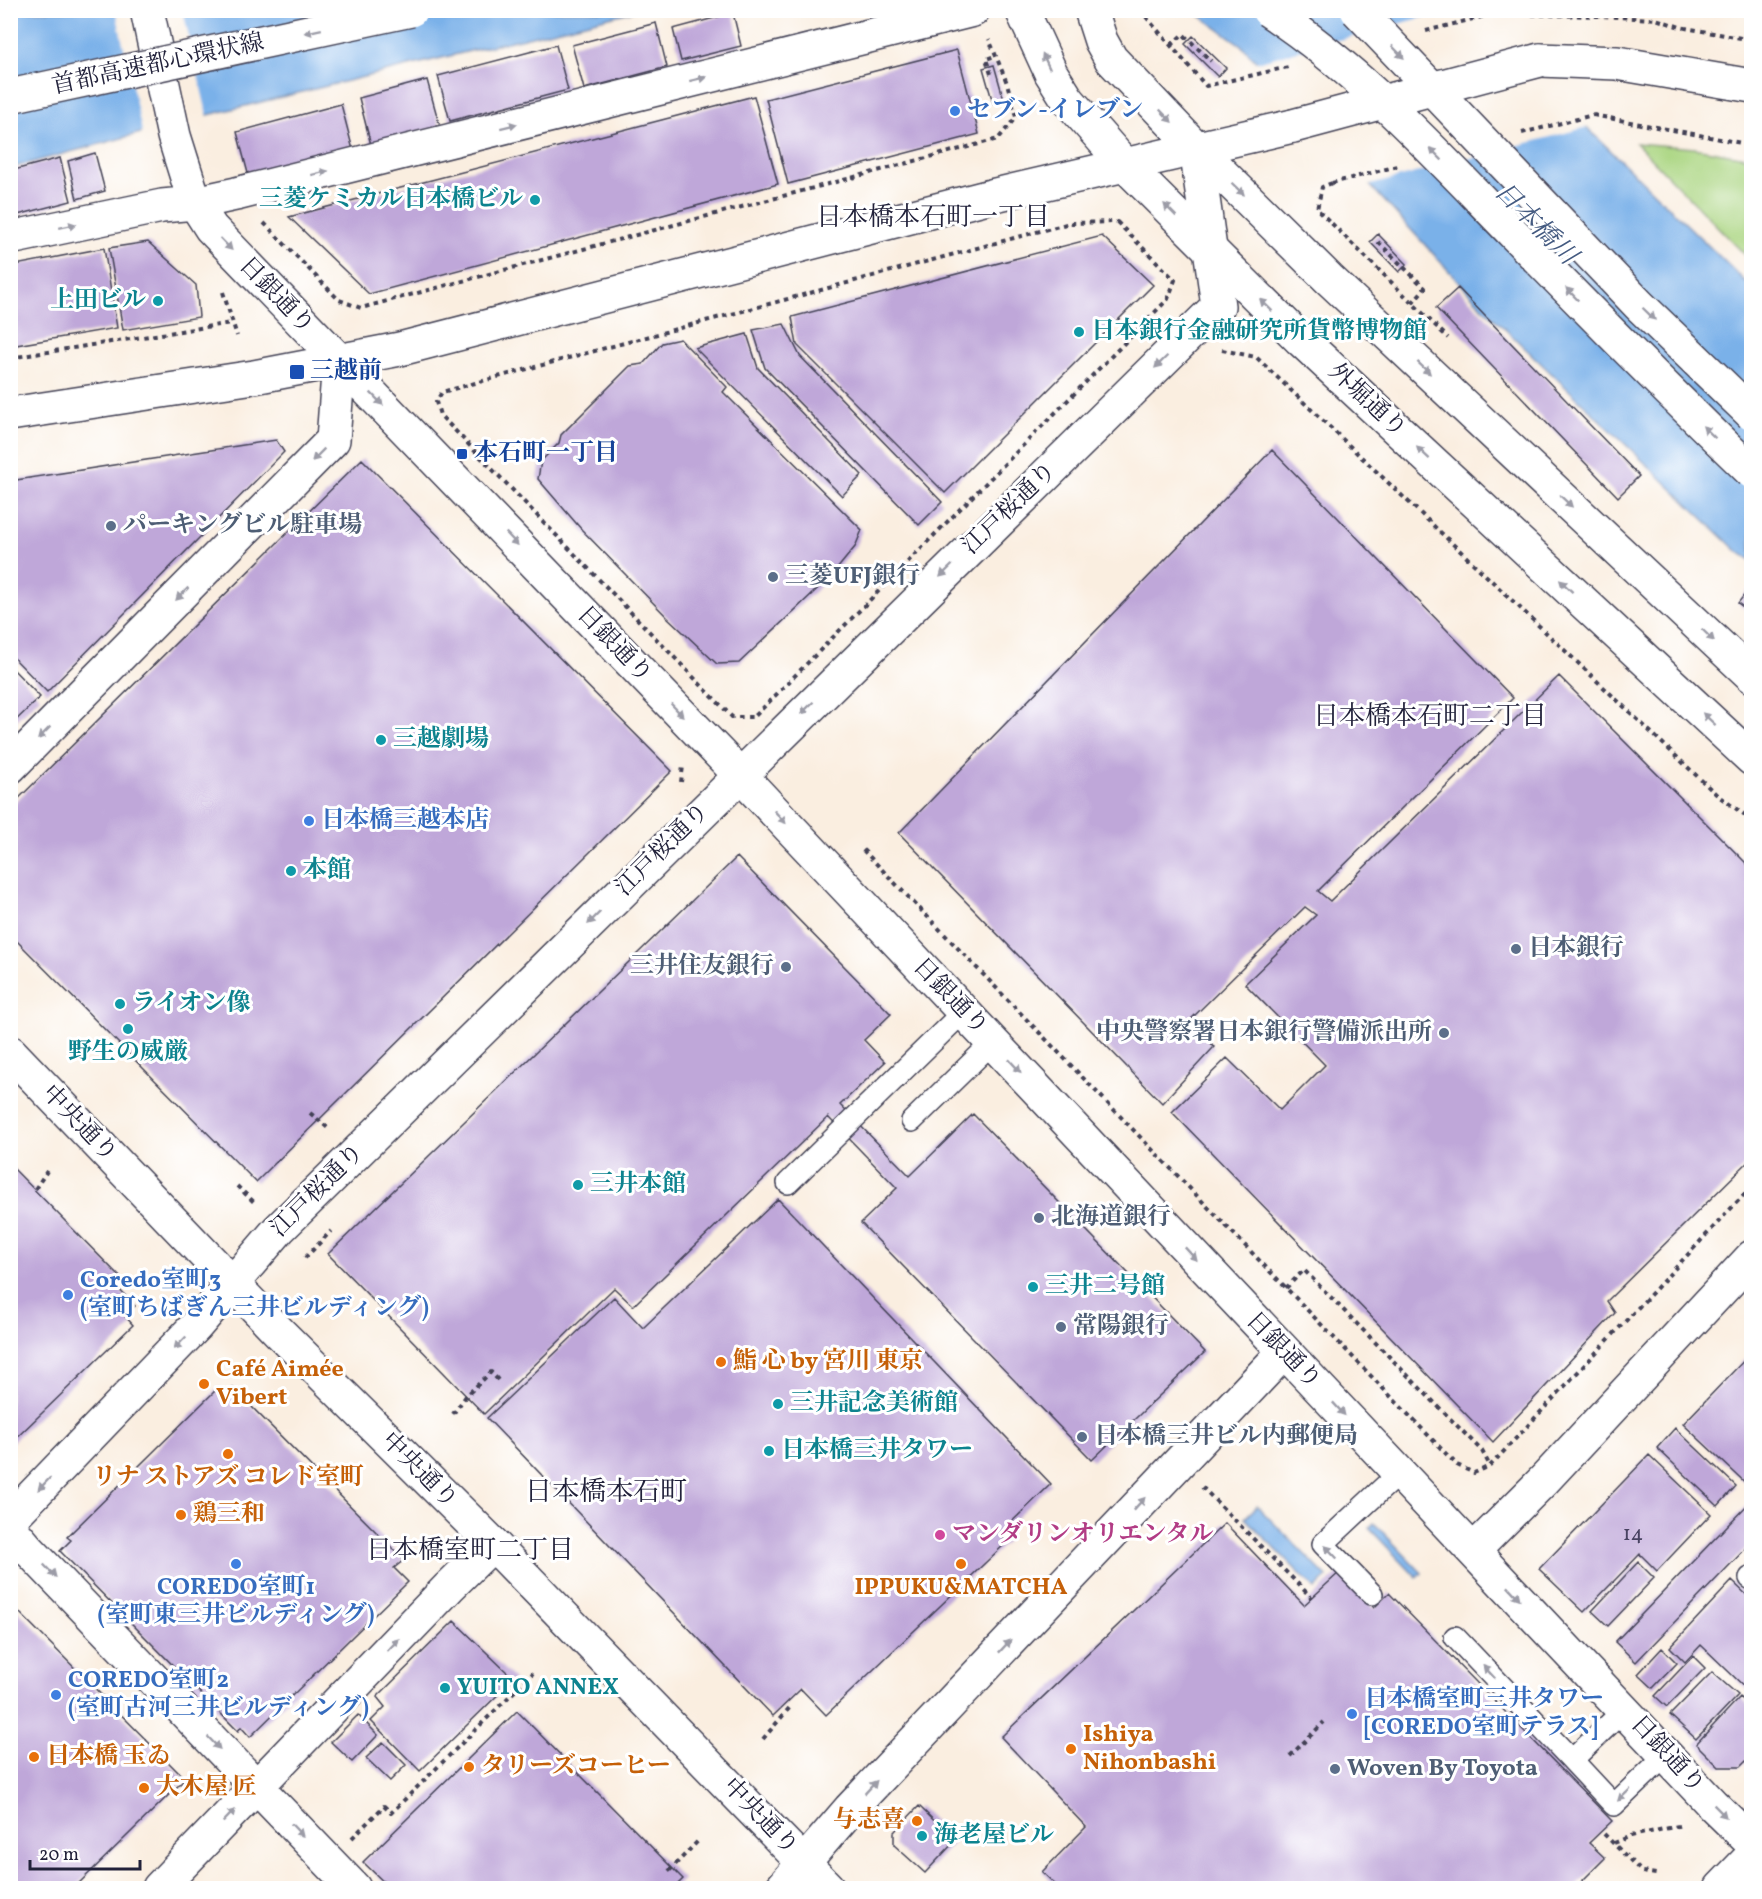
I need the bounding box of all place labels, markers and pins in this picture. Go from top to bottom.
place label: セブン-イレブン [967,94,1143,128]
marker: セブン-イレブン [948,104,962,118]
place label: 三菱ケミカル日本橋ビル [259,183,523,217]
marker: 三菱ケミカル日本橋ビル [528,193,542,207]
place label: 上田ビル [50,284,146,318]
marker: 上田ビル [151,294,165,308]
place label: 日本銀行金融研究所貨幣博物館 [1091,315,1427,349]
marker: 日本銀行金融研究所貨幣博物館 [1072,325,1086,339]
place label: 三越前 [310,355,382,389]
marker: 三越前 [288,363,306,381]
place label: 本石町一丁目 [474,437,618,471]
marker: 本石町一丁目 [455,447,469,461]
place label: パーキングビル駐車場 [123,509,362,543]
marker: パーキングビル駐車場 [104,519,118,533]
place label: 三菱UFJ銀行 [785,560,920,594]
marker: 三菱UFJ銀行 [766,570,780,584]
place label: 三越劇場 [393,723,489,757]
marker: 三越劇場 [374,733,388,747]
place label: 日本橋三越本店 [321,804,489,838]
marker: 日本橋三越本店 [302,814,316,828]
place label: 本館 [303,854,351,888]
marker: 本館 [284,864,298,878]
place label: 日本銀行 [1528,932,1624,966]
marker: 日本銀行 [1509,942,1523,956]
place label: 三井住友銀行 [630,950,774,984]
marker: 三井住友銀行 [779,960,793,974]
place label: ライオン像 [132,987,251,1021]
marker: ライオン像 [113,997,127,1011]
place label: 中央警察署日本銀行警備派出所 [1096,1016,1432,1050]
marker: 野生の威厳 [121,1022,135,1036]
marker: 中央警察署日本銀行警備派出所 [1437,1026,1451,1040]
place label: 野生の威厳 [68,1036,188,1070]
place label: 三井本館 [590,1168,686,1202]
marker: 三井本館 [571,1178,585,1192]
place label: 北海道銀行 [1051,1201,1171,1235]
marker: 北海道銀行 [1032,1211,1046,1225]
place label: Coredo室町3 (室町ちばぎん三井ビルディング) [80,1264,429,1326]
place label: 三井二号館 [1045,1270,1165,1304]
marker: 三井二号館 [1026,1280,1040,1294]
marker: Coredo室町3 (室町ちばぎん三井ビルディング) [61,1288,75,1302]
place label: 常陽銀行 [1073,1310,1169,1344]
marker: 常陽銀行 [1054,1320,1068,1334]
place label: 鮨 心 by 宮川 東京 [733,1345,923,1379]
place label: Café Aimée Vibert [216,1353,344,1415]
marker: 鮨 心 by 宮川 東京 [714,1355,728,1369]
marker: Café Aimée Vibert [197,1377,211,1391]
place label: 三井記念美術館 [790,1387,958,1421]
marker: 三井記念美術館 [771,1397,785,1411]
place label: 日本橋三井ビル内郵便局 [1094,1420,1358,1454]
marker: 日本橋三井ビル内郵便局 [1075,1430,1089,1444]
place label: 日本橋三井タワー [781,1434,973,1468]
marker: 日本橋三井タワー [762,1444,776,1458]
marker: リナ ストアズ コレド室町 [221,1447,235,1461]
place label: リナ ストアズ コレド室町 [92,1461,364,1495]
place label: 鶏三和 [193,1498,265,1532]
marker: 鶏三和 [174,1508,188,1522]
place label: マンダリンオリエンタル [952,1518,1214,1552]
marker: マンダリンオリエンタル [933,1528,947,1542]
marker: COREDO室町1 (室町東三井ビルディング) [229,1557,243,1571]
marker: IPPUKU&MATCHA [954,1557,968,1571]
place label: COREDO室町1 (室町東三井ビルディング) [97,1571,375,1633]
place label: IPPUKU&MATCHA [854,1571,1068,1605]
place label: COREDO室町2 (室町古河三井ビルディング) [68,1664,369,1726]
place label: YUITO ANNEX [457,1671,619,1705]
marker: YUITO ANNEX [438,1681,452,1695]
place label: 日本橋室町三井タワー [COREDO室町テラス] [1364,1683,1604,1745]
marker: COREDO室町2 (室町古河三井ビルディング) [49,1688,63,1702]
marker: 日本橋室町三井タワー [COREDO室町テラス] [1345,1707,1359,1721]
place label: Ishiya Nihonbashi [1083,1718,1216,1780]
place label: 日本橋 玉ゐ [46,1740,171,1774]
marker: Ishiya Nihonbashi [1064,1742,1078,1756]
marker: 日本橋 玉ゐ [27,1750,41,1764]
place label: タリーズコーヒー [481,1750,671,1784]
place label: Woven By Toyota [1347,1752,1538,1786]
marker: タリーズコーヒー [462,1760,476,1774]
marker: Woven By Toyota [1328,1762,1342,1776]
place label: 大木屋 匠 [156,1771,257,1805]
marker: 大木屋 匠 [137,1781,151,1795]
place label: 与志喜 [833,1804,905,1838]
marker: 与志喜 [910,1814,924,1828]
place label: 海老屋ビル [934,1819,1054,1853]
marker: 海老屋ビル [915,1829,929,1843]

